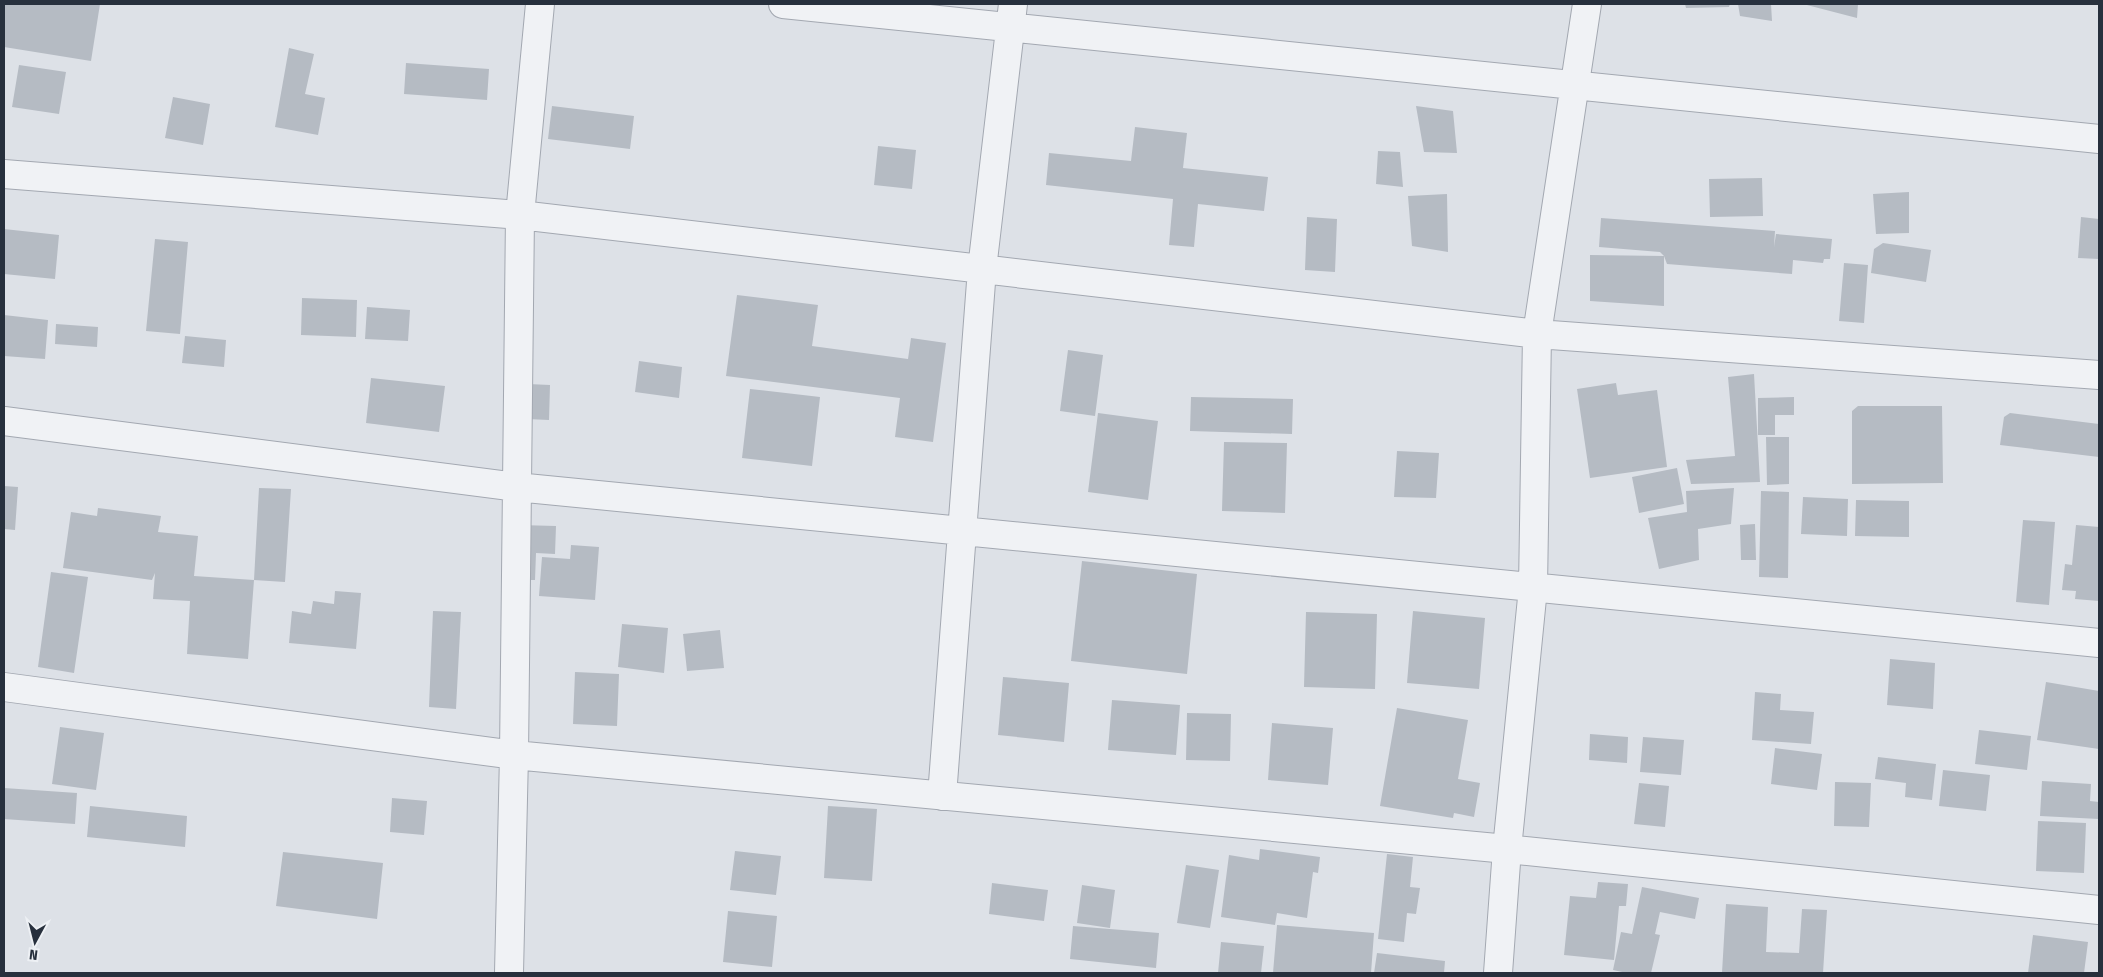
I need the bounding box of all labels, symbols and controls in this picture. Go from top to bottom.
north arrow [10,917,60,967]
text: N [28,945,39,963]

